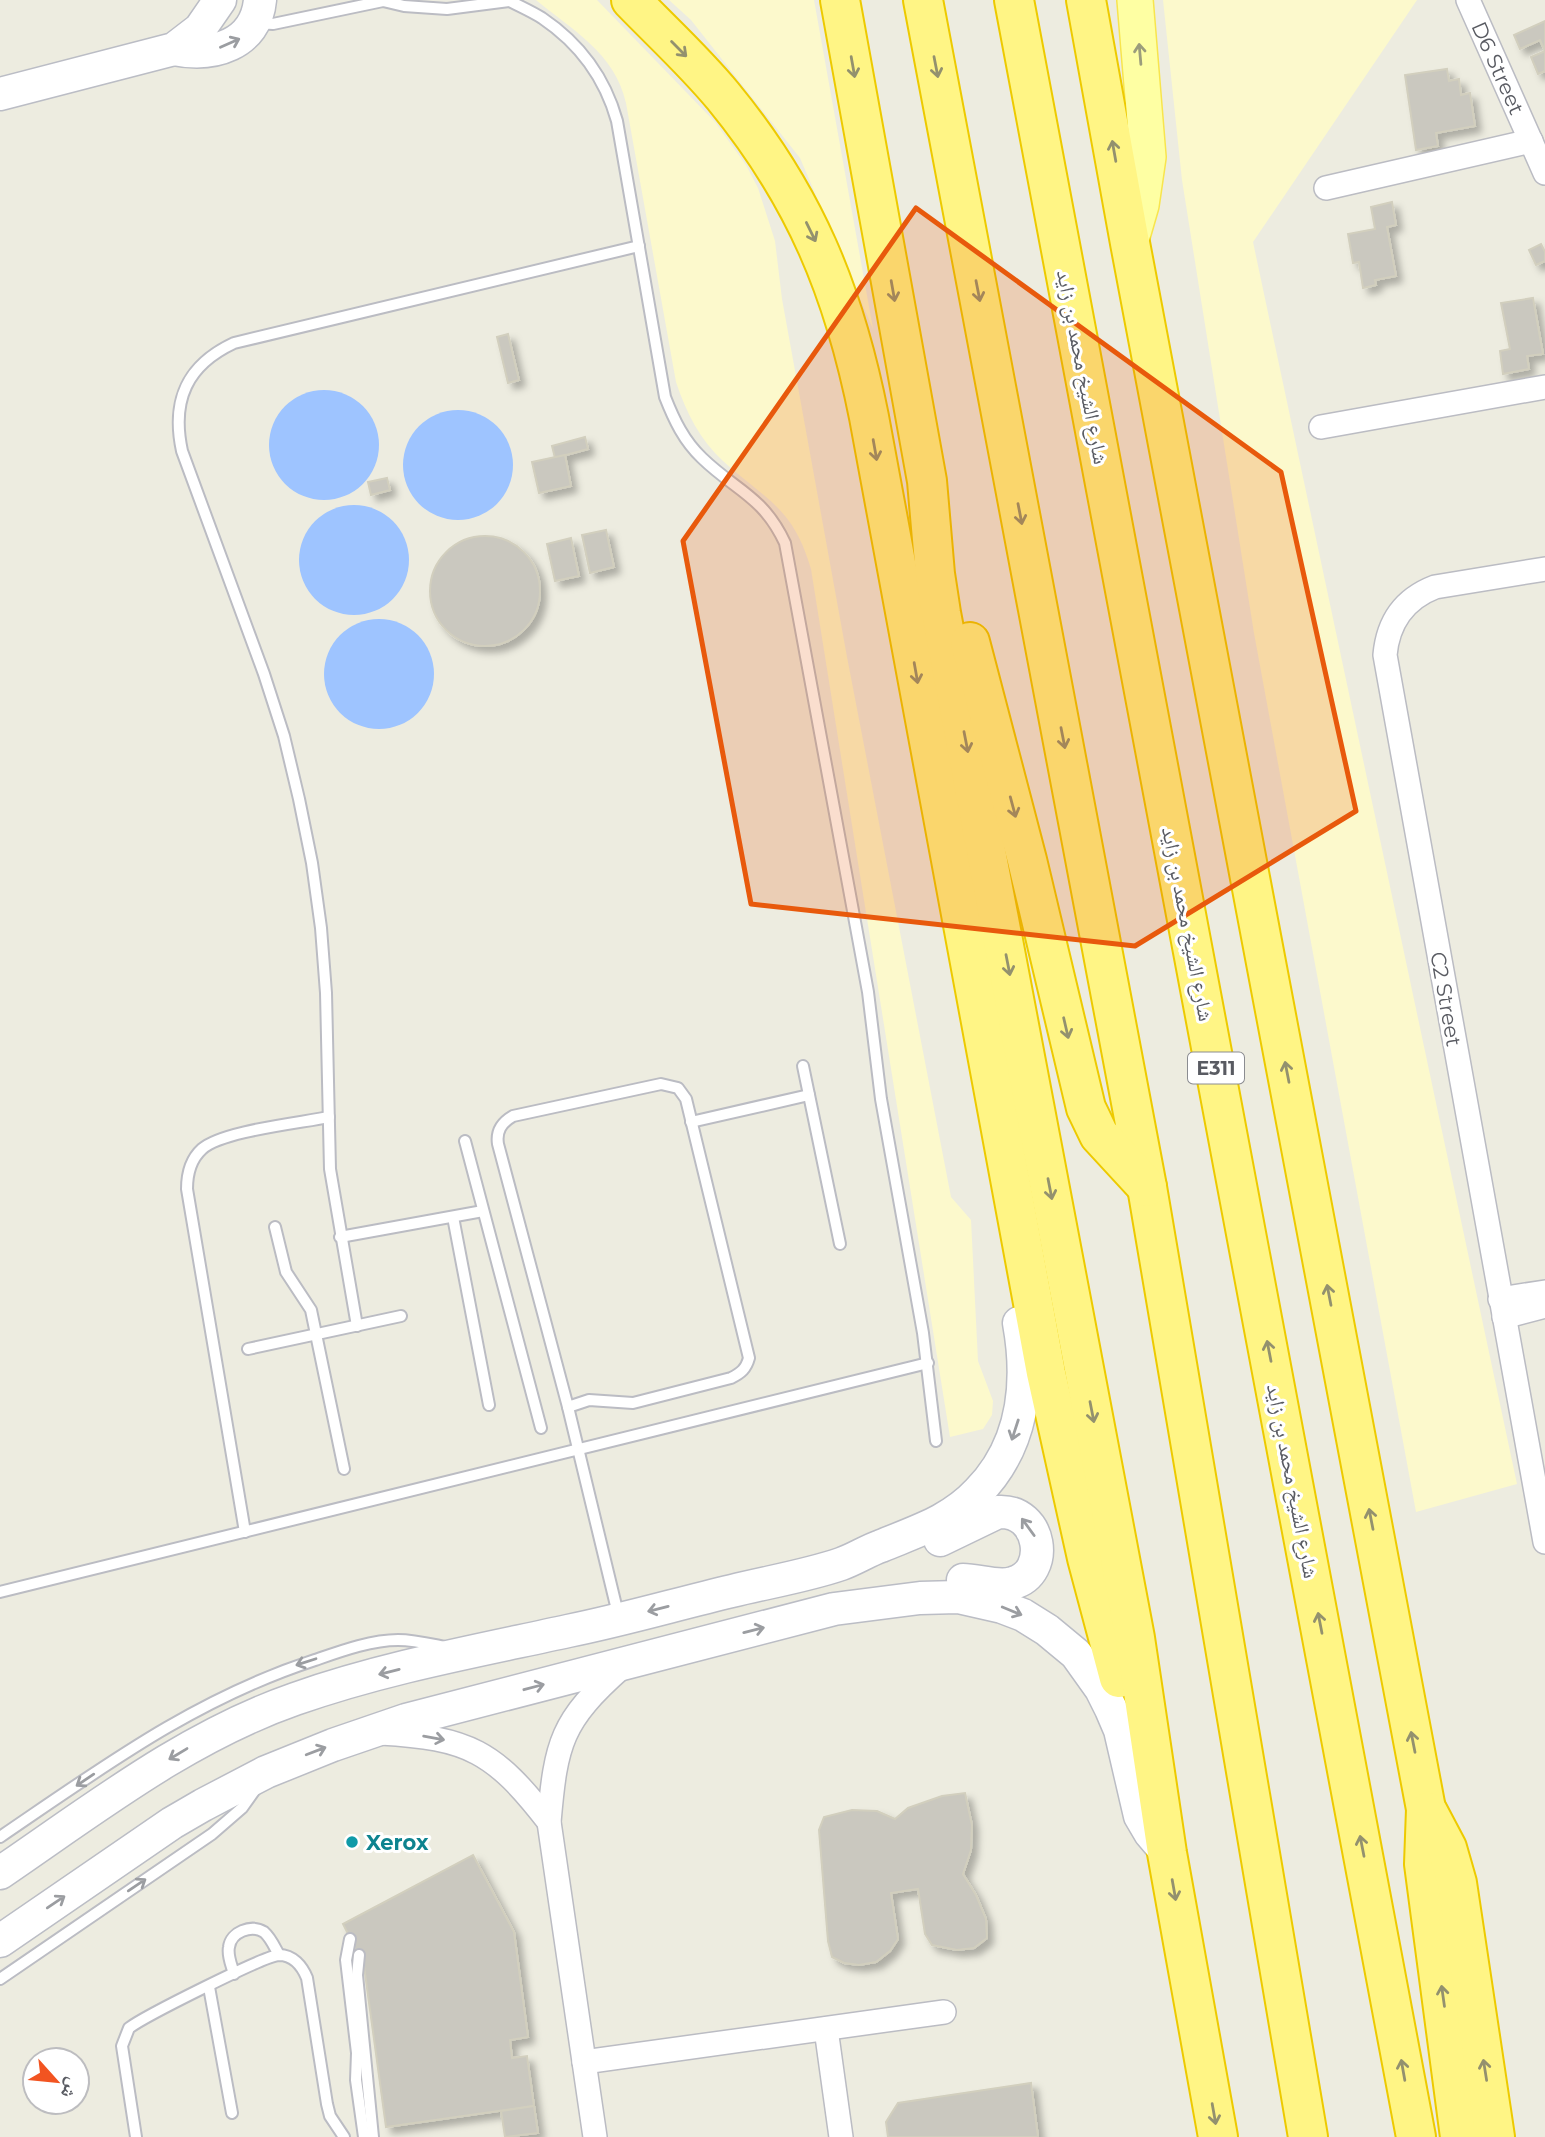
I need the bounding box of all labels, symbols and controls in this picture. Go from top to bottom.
street label: D6 Street [1466,18,1530,118]
one-way arrow [218,36,240,49]
one-way arrow [670,40,687,57]
one-way arrow [1133,43,1146,66]
one-way arrow [846,55,860,78]
one-way arrow [930,55,943,78]
one-way arrow [1107,140,1120,163]
one-way arrow [805,221,819,242]
street label: شارع الشيخ محمد بن زايد [1051,268,1114,466]
one-way arrow [887,279,900,302]
one-way arrow [972,279,985,302]
one-way arrow [869,438,882,461]
one-way arrow [1014,502,1028,525]
one-way arrow [910,661,923,684]
one-way arrow [1056,726,1070,749]
one-way arrow [959,730,973,753]
one-way arrow [1007,795,1020,818]
street label: شارع الشيخ محمد بن زايد [1156,825,1219,1023]
street label: C2 Street [1425,950,1467,1048]
one-way arrow [1002,953,1015,976]
one-way arrow [1060,1016,1073,1039]
road number: E311 [1188,1052,1244,1084]
one-way arrow [1280,1061,1293,1084]
one-way arrow [1044,1177,1057,1200]
one-way arrow [1322,1284,1335,1307]
one-way arrow [1262,1340,1275,1363]
street label: شارع الشيخ محمد بن زايد [1261,1382,1324,1580]
one-way arrow [1086,1400,1099,1423]
one-way arrow [1008,1419,1020,1441]
one-way arrow [1364,1508,1378,1531]
one-way arrow [1021,1517,1036,1536]
one-way arrow [647,1603,670,1616]
one-way arrow [1000,1605,1022,1618]
one-way arrow [1313,1612,1326,1634]
one-way arrow [742,1623,765,1636]
one-way arrow [296,1657,318,1670]
one-way arrow [378,1666,401,1679]
one-way arrow [522,1680,544,1693]
one-way arrow [1406,1731,1420,1754]
one-way arrow [422,1732,445,1745]
one-way arrow [304,1744,326,1757]
one-way arrow [168,1748,189,1761]
one-way arrow [75,1773,95,1787]
place label: Xerox [366,1830,429,1855]
marker: Xerox [344,1834,360,1850]
one-way arrow [1355,1835,1369,1858]
one-way arrow [127,1878,146,1892]
one-way arrow [1168,1878,1181,1901]
one-way arrow [46,1895,65,1909]
one-way arrow [1436,1985,1449,2008]
north arrow [21,2046,91,2116]
one-way arrow [1396,2059,1410,2082]
one-way arrow [1478,2059,1491,2081]
text: ش [56,2074,86,2103]
one-way arrow [1208,2102,1221,2125]

